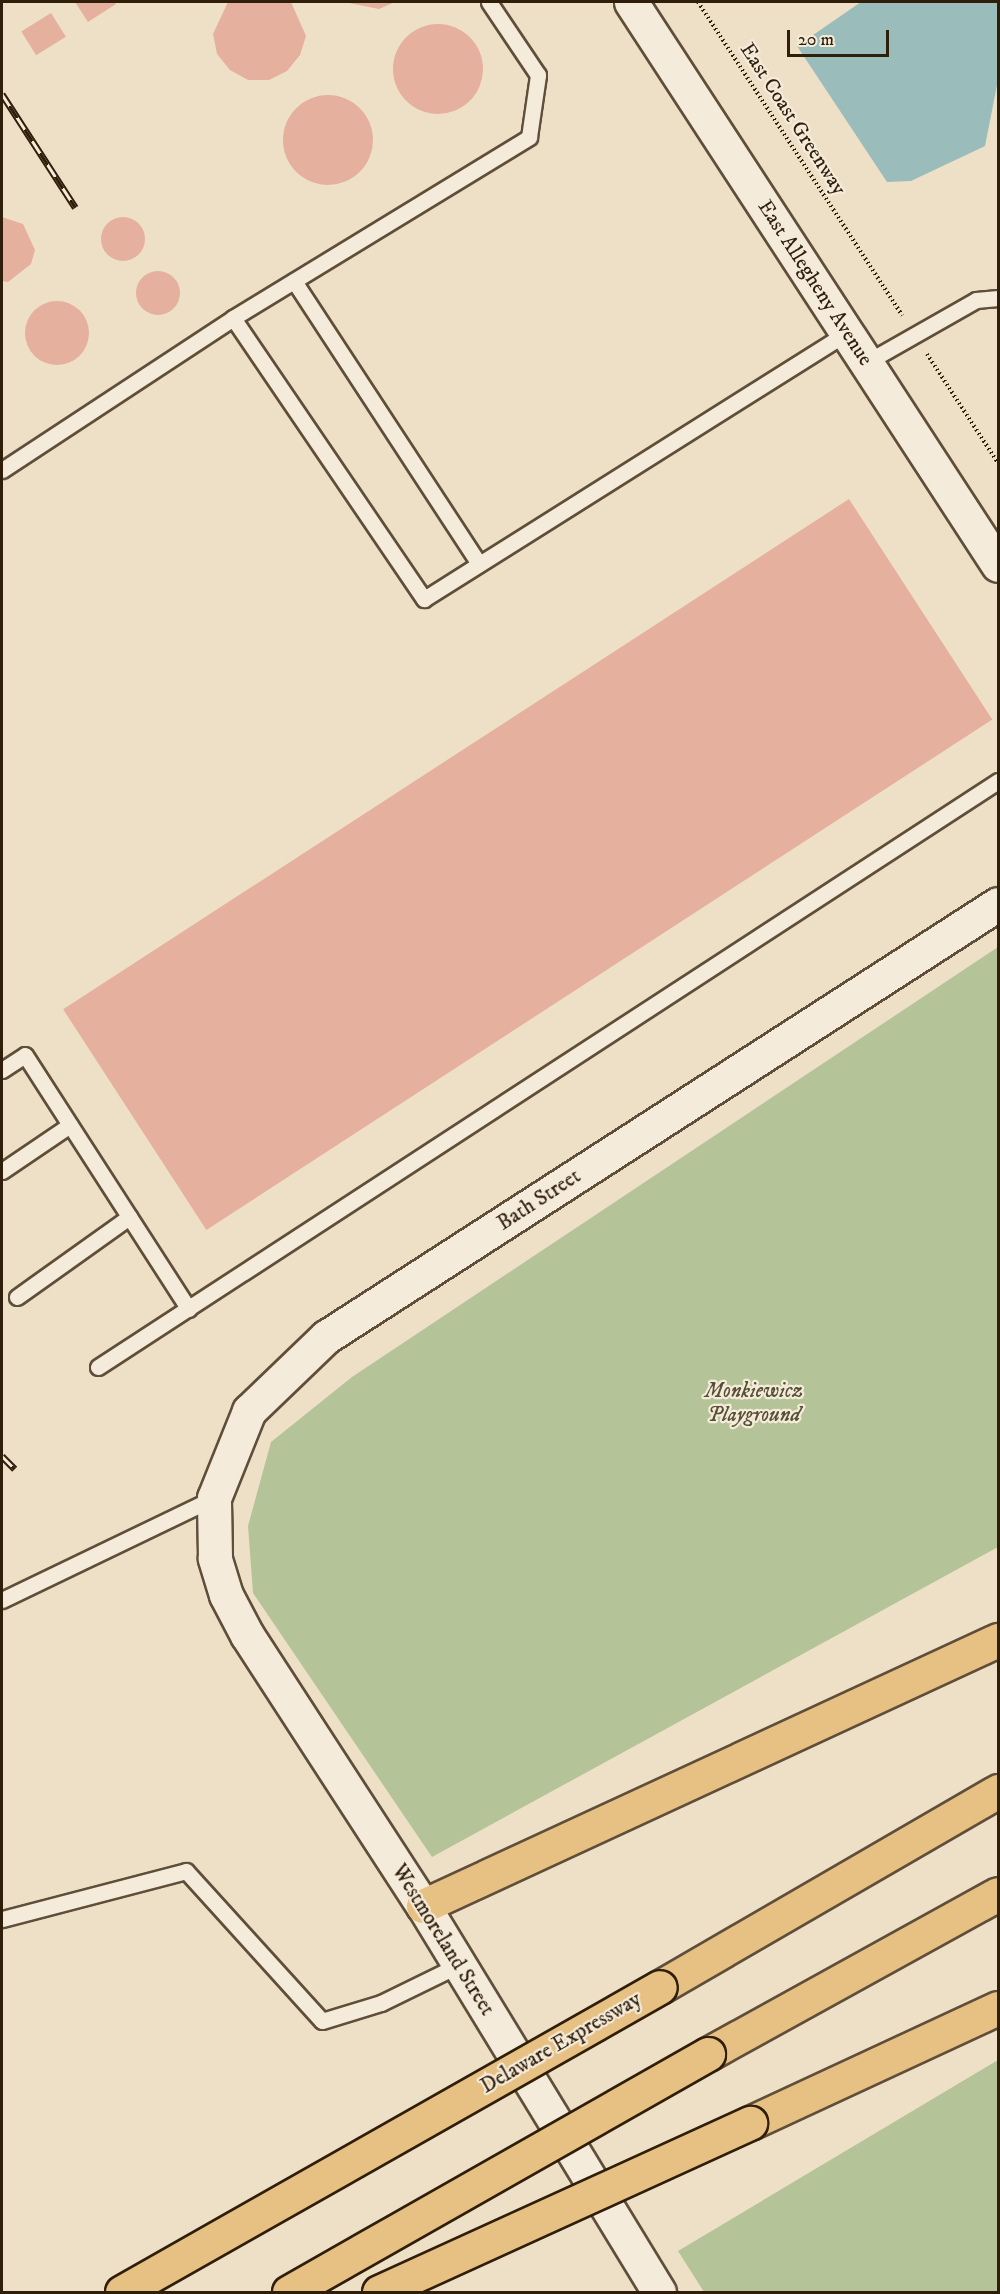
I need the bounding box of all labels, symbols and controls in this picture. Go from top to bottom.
scale bar [790,18,892,56]
text: 20 m [798,29,834,51]
street label: East Coast Greenway [734,38,852,200]
street label: East Allegheny Avenue [752,195,878,371]
street label: Bath Street [493,1164,585,1236]
park label: Monkiewicz Playground [705,1378,803,1428]
street label: Westmoreland Street [386,1860,500,2020]
street label: Delaware Expressway [476,1987,646,2099]

